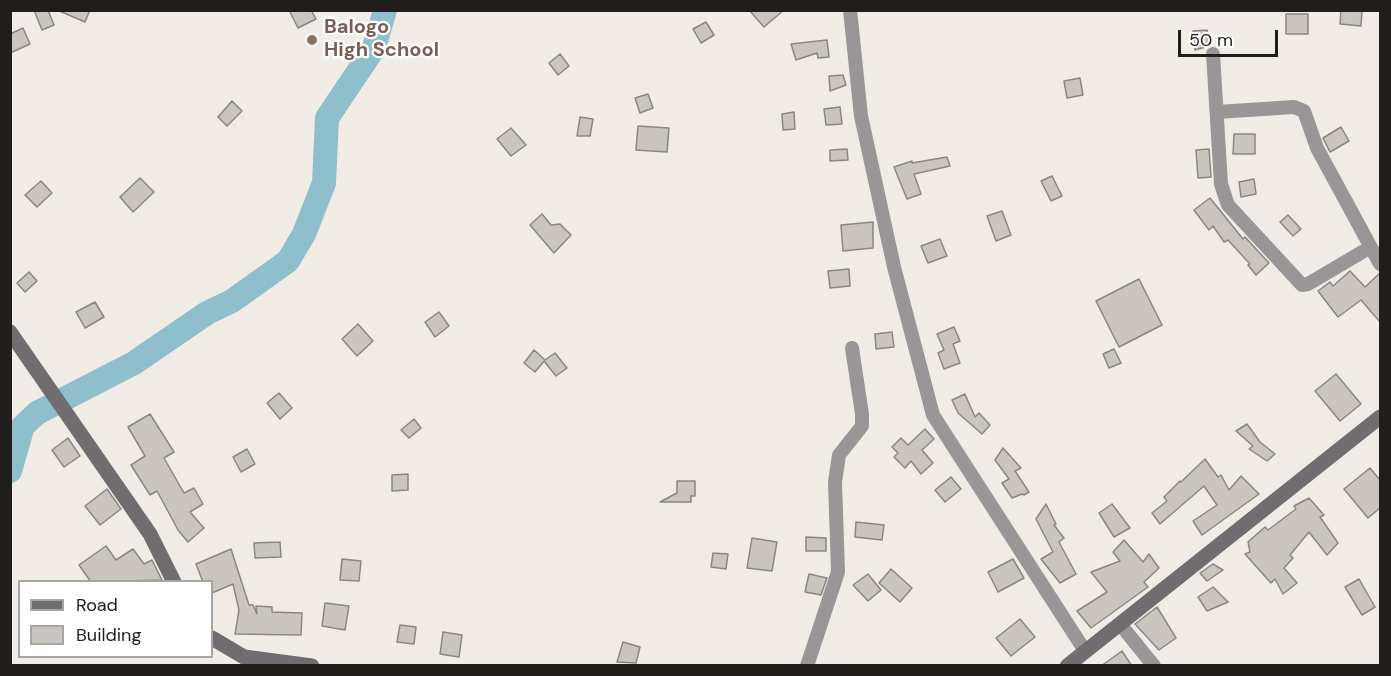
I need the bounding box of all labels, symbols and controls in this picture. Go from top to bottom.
place label: Balogo High School [324,16,439,63]
scale bar [1181,18,1282,56]
text: 50 m [1189,28,1233,52]
marker: Balogo High School [305,33,319,47]
legend [18,580,213,658]
text: Road [76,593,118,617]
text: Building [76,623,141,647]

